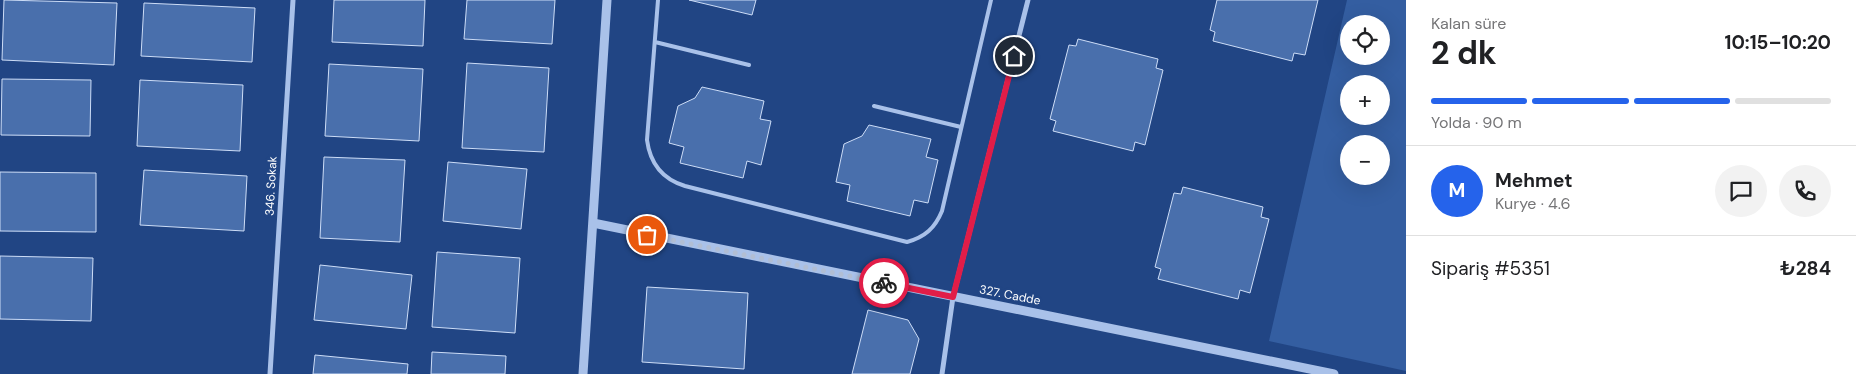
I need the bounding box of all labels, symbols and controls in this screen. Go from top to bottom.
text: Kalan süre [1431,13,1506,34]
map controls [1340,15,1390,185]
button: locate [1340,15,1390,65]
text: 10:15–10:20 [1725,30,1831,55]
text: 2 dk [1431,32,1496,74]
pin [993,35,1035,77]
icon: home [1000,42,1028,70]
button: + [1340,75,1390,125]
text: Yolda · 90 m [1431,112,1522,133]
button: − [1340,135,1390,185]
street label: 346. Sokak [261,156,281,216]
button: chat [1715,165,1767,217]
button: phone [1779,165,1831,217]
text: Mehmet [1495,168,1572,193]
text: M [1449,178,1465,203]
text: Kurye · 4.6 [1495,193,1571,214]
pin [626,214,668,256]
icon: bag [633,221,661,249]
text: Sipariş #5351 [1431,256,1550,281]
text: ₺284 [1780,256,1831,281]
courier [859,258,909,308]
icon: bike [870,269,898,297]
street label: 327. Cadde [978,281,1042,309]

